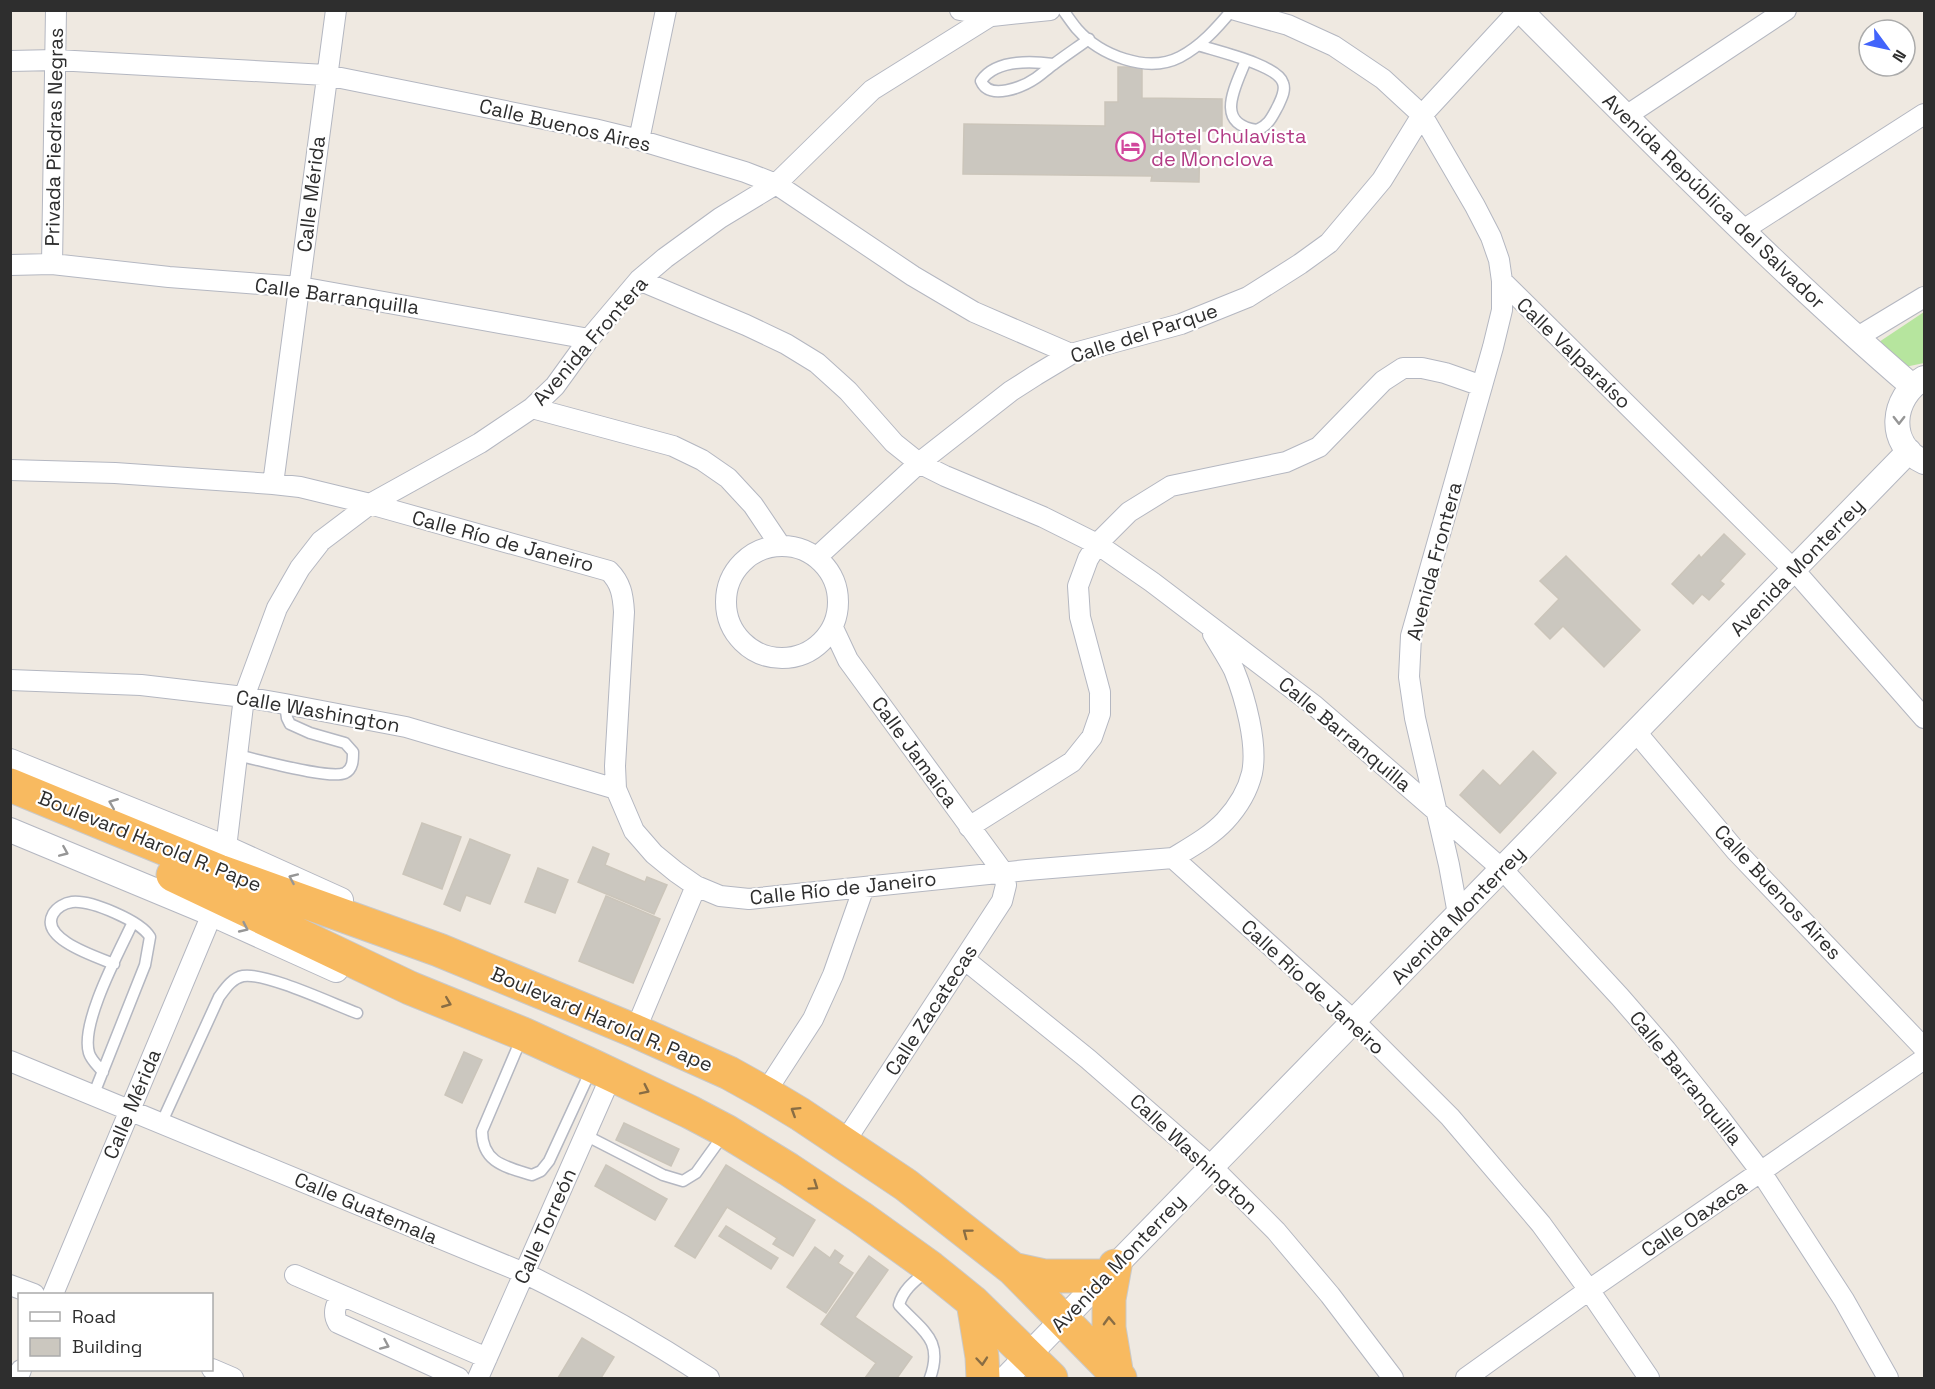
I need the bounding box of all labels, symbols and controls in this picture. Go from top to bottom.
north arrow [1857,18,1917,78]
street label: Privada Piedras Negras [39,27,69,247]
text: N [1887,46,1911,66]
street label: Avenida República del Salvador [1597,87,1831,315]
street label: Calle Buenos Aires [477,93,653,157]
place label: Hotel Chulavista de Monclova [1151,123,1307,172]
hotel icon: Hotel Chulavista de Monclova [1114,131,1146,163]
street label: Calle Mérida [291,134,331,254]
street label: Avenida Frontera [527,271,653,411]
street label: Calle Barranquilla [253,272,421,320]
street label: Calle Valparaíso [1511,292,1637,414]
street label: Calle del Parque [1067,297,1221,369]
one-way arrow [1893,416,1905,425]
street label: Avenida Frontera [1400,479,1468,643]
street label: Avenida Monterrey [1724,492,1870,642]
street label: Calle Río de Janeiro [409,504,597,578]
street label: Calle Barranquilla [1273,671,1417,797]
street label: Calle Washington [234,684,402,738]
street label: Calle Jamaica [866,691,964,813]
street label: Boulevard Harold R. Pape [35,784,265,898]
one-way arrow [108,797,119,810]
street label: Calle Buenos Aires [1709,819,1847,965]
street label: Avenida Monterrey [1385,840,1531,990]
one-way arrow [58,845,69,857]
street label: Calle Río de Janeiro [748,865,938,911]
one-way arrow [288,873,299,885]
street label: Calle Río de Janeiro [1236,914,1390,1060]
one-way arrow [238,921,249,933]
street label: Calle Zacatecas [879,939,983,1081]
street label: Boulevard Harold R. Pape [487,960,717,1078]
one-way arrow [441,996,452,1008]
street label: Calle Barranquilla [1624,1005,1748,1151]
street label: Calle Mérida [97,1045,167,1163]
one-way arrow [639,1083,650,1095]
street label: Calle Washington [1124,1088,1264,1220]
one-way arrow [791,1106,801,1118]
street label: Calle Torreón [508,1164,582,1288]
street label: Calle Guatemala [290,1166,442,1250]
street label: Calle Oaxaca [1636,1173,1752,1263]
one-way arrow [808,1179,819,1190]
street label: Avenida Monterrey [1045,1188,1191,1338]
one-way arrow [963,1229,974,1240]
legend [18,1293,213,1371]
text: Road [72,1305,116,1328]
one-way arrow [1103,1317,1116,1326]
text: Building [72,1335,142,1358]
one-way arrow [378,1338,389,1350]
one-way arrow [975,1357,988,1366]

